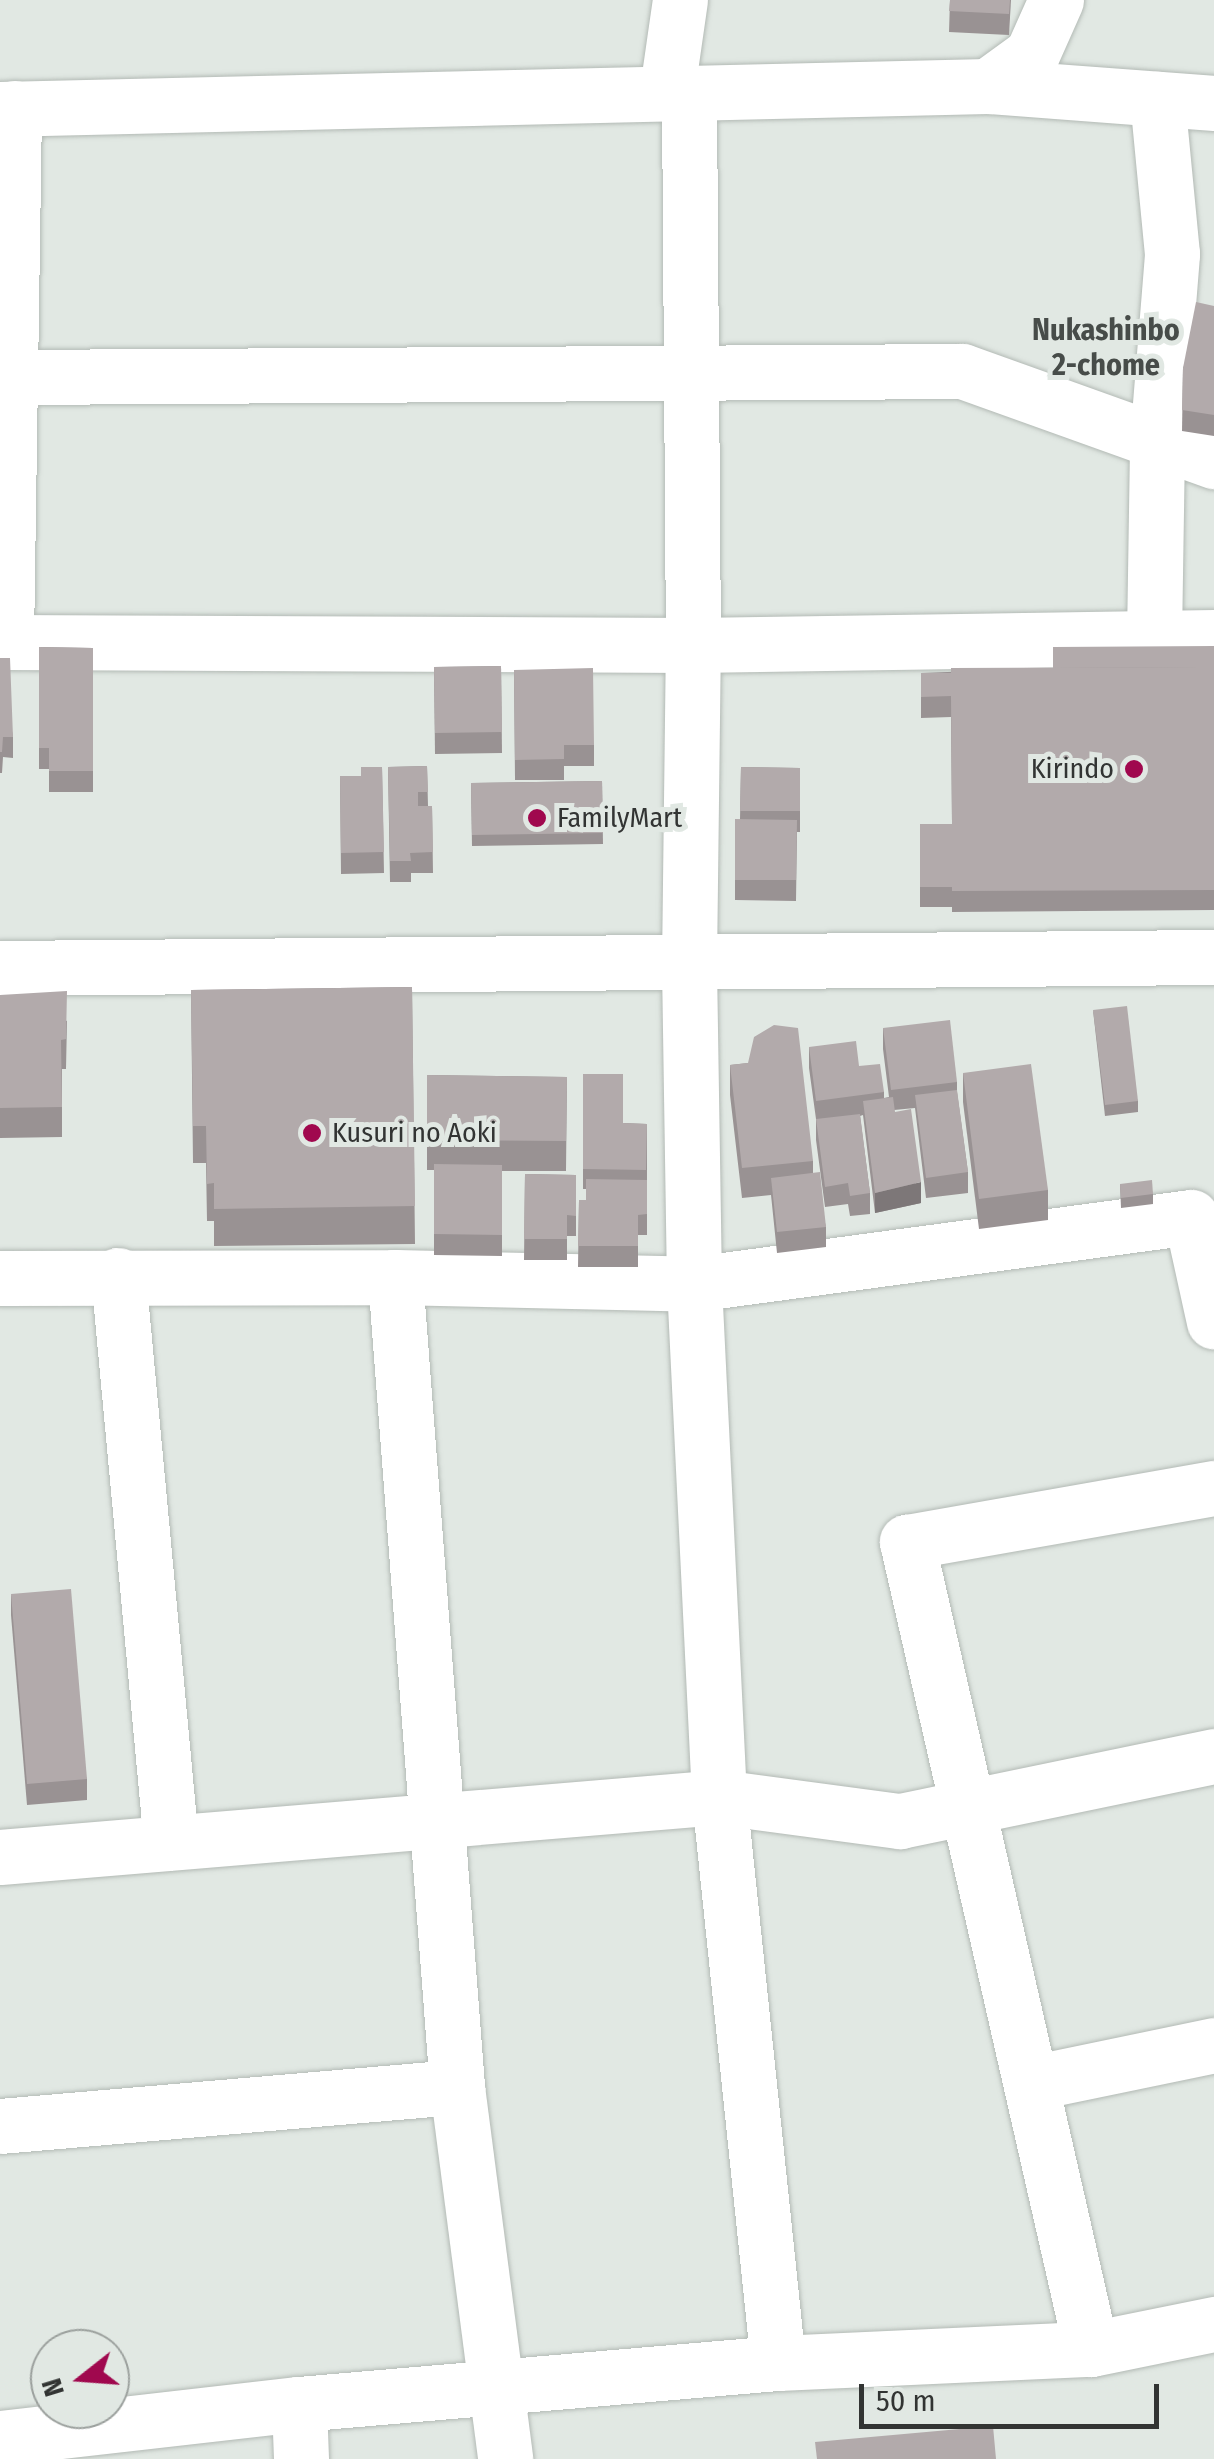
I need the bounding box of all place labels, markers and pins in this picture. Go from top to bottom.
place label: Kirindo [1031,752,1114,786]
marker: Kirindo [1123,758,1145,780]
place label: FamilyMart [557,801,682,835]
marker: FamilyMart [526,807,548,829]
place label: Kusuri no Aoki [332,1116,497,1150]
marker: Kusuri no Aoki [301,1122,323,1144]

